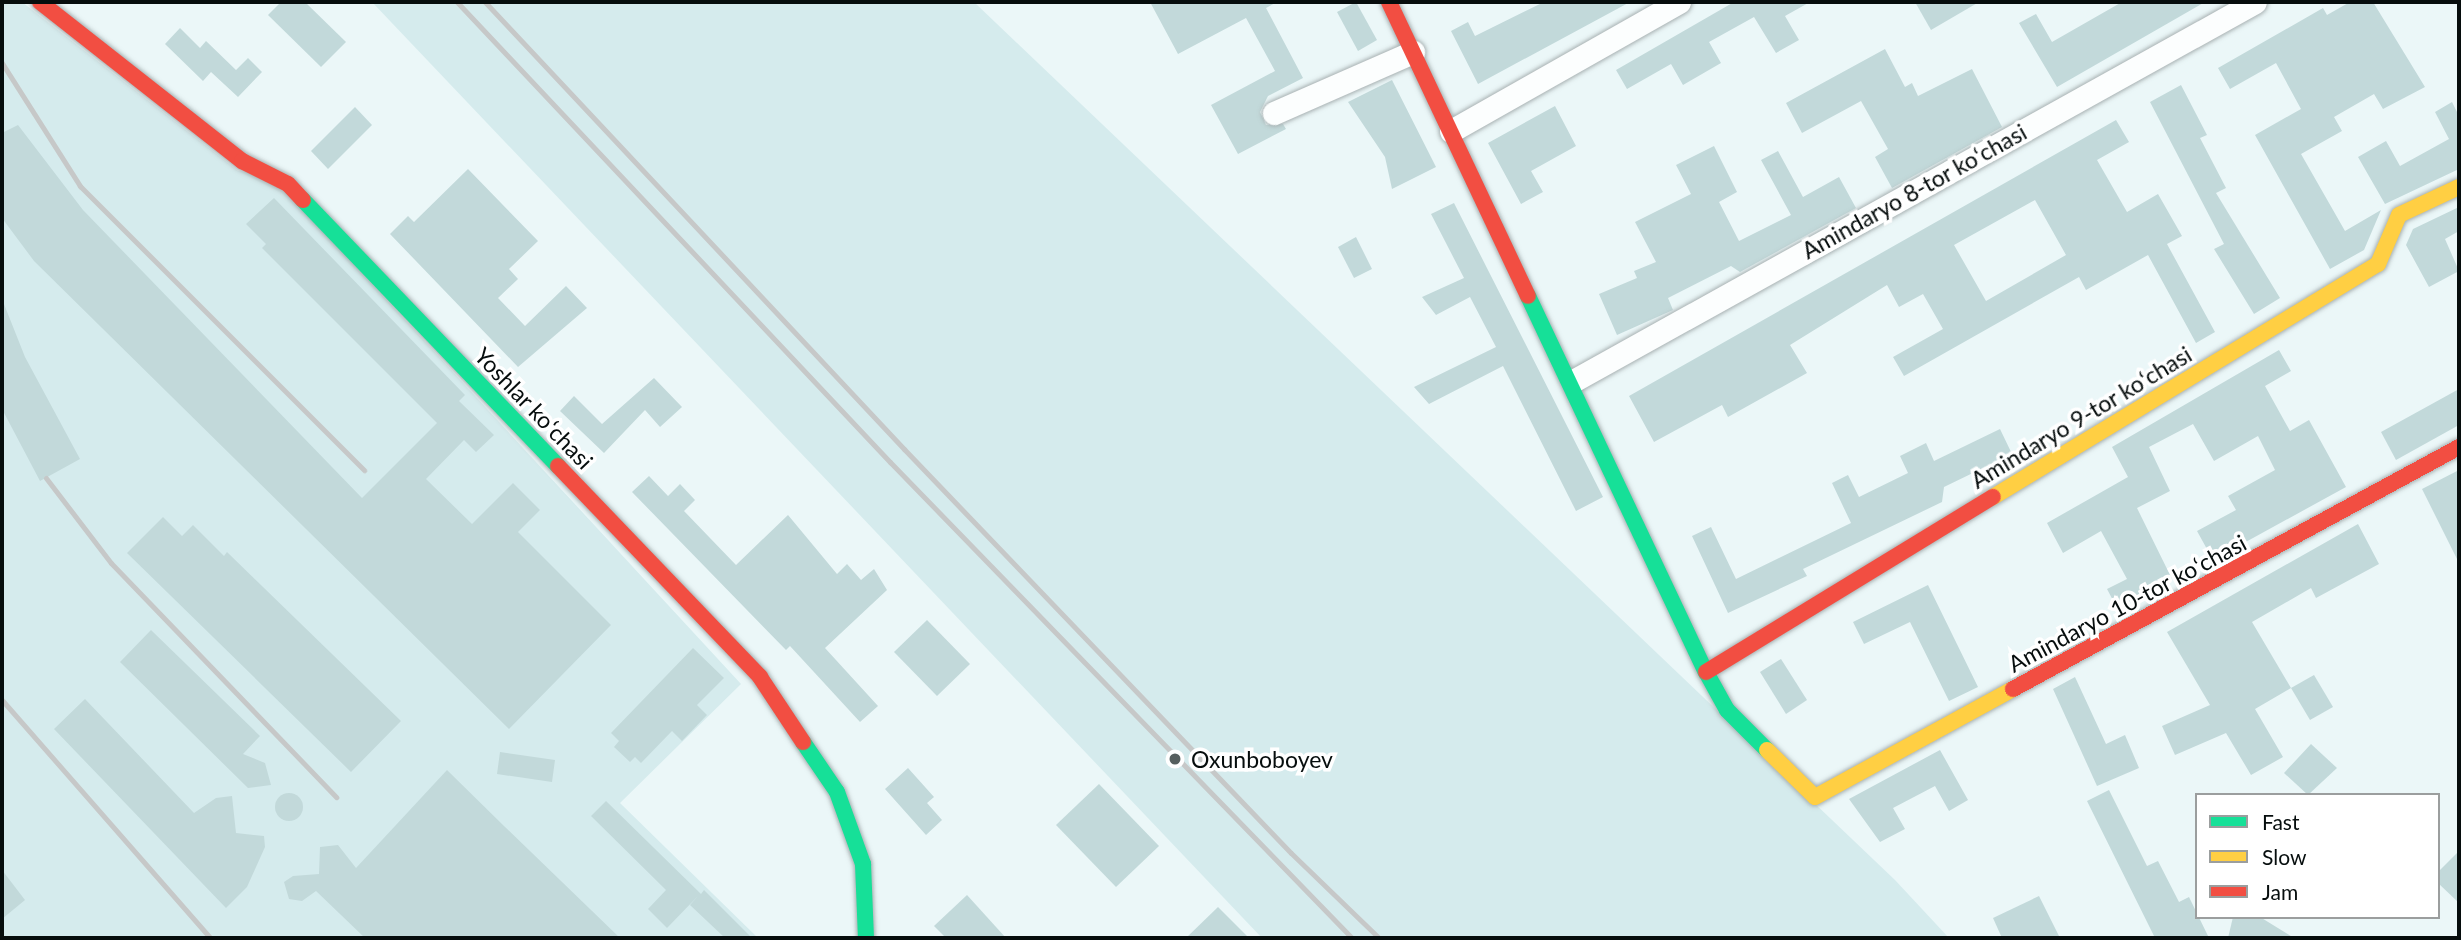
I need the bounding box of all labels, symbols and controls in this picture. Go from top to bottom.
street label: Amindaryo 8-tor koʻchasi [1797,118,2031,264]
street label: Amindaryo 9-tor koʻchasi [1965,340,2197,494]
street label: Yoshlar koʻchasi [469,341,599,475]
street label: Amindaryo 10-tor koʻchasi [2003,528,2251,678]
place label: Oxunboboyev [1191,745,1333,773]
marker: Oxunboboyev [1165,749,1185,769]
legend [2195,793,2440,919]
text: Fast [2262,809,2299,834]
text: Slow [2262,844,2306,869]
text: Jam [2262,879,2298,904]

